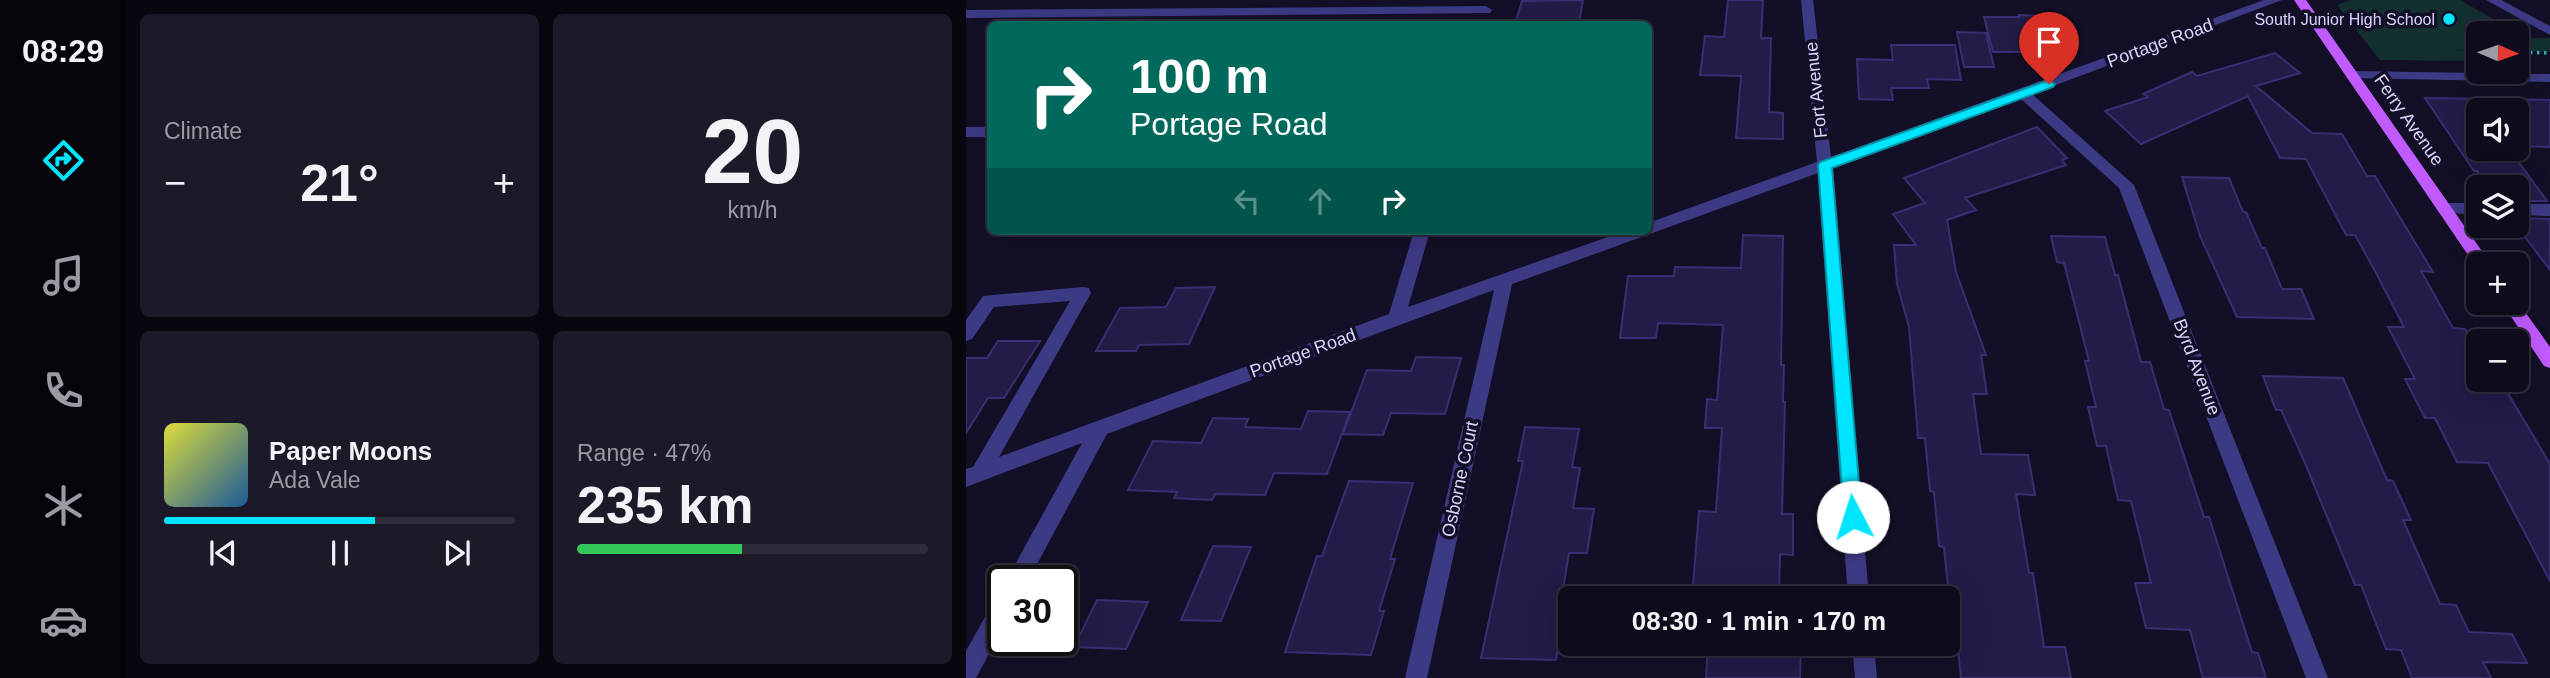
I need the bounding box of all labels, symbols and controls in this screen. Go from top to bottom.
place label: South Junior High School [2254,11,2435,28]
marker: South Junior High School [2441,11,2457,27]
pin [2019,12.0,2079,84]
street label: Portage Road [2104,15,2216,71]
north arrow [2466,21,2529,84]
map controls [2466,21,2529,392]
icon: arrive [2030,23,2068,61]
text: 08:29 [22,33,104,69]
street label: Fort Avenue [1801,41,1831,139]
icon: right [1015,49,1106,140]
text: 100 m [1130,49,1269,103]
street label: Ferry Avenue [2370,71,2448,169]
button: sound [2466,98,2529,161]
text: 20 [702,101,803,202]
text: Portage Road [1130,106,1327,142]
text: Climate [164,118,242,144]
icon: directions [39,136,88,185]
text: 21° [300,154,379,212]
text: − [164,162,186,204]
text: + [493,162,515,204]
button: layers [2466,175,2529,238]
icon: left [1228,182,1266,220]
icon: ahead [1301,182,1339,220]
icon: right [1374,182,1412,220]
text: km/h [728,197,777,223]
icon: music [39,251,88,300]
button: + [2466,252,2529,315]
street label: Byrd Avenue [2169,316,2225,418]
street label: Portage Road [1247,325,1359,381]
button: − [2466,329,2529,392]
icon: phone [39,366,88,415]
street label: Osborne Court [1438,419,1482,539]
text: Paper Moons [269,436,432,466]
text: Range · 47% [577,440,711,466]
text: Ada Vale [269,467,361,493]
text: 235 km [577,476,753,534]
position arrow [1816,480,1890,554]
icon: climate [39,481,88,530]
icon: previous [204,534,242,572]
icon: pause [321,534,359,572]
icon: next [438,534,476,572]
speed limit sign: 30 [987,565,1078,656]
icon: car [39,596,88,645]
text: 08:30 · 1 min · 170 m [1632,606,1886,636]

